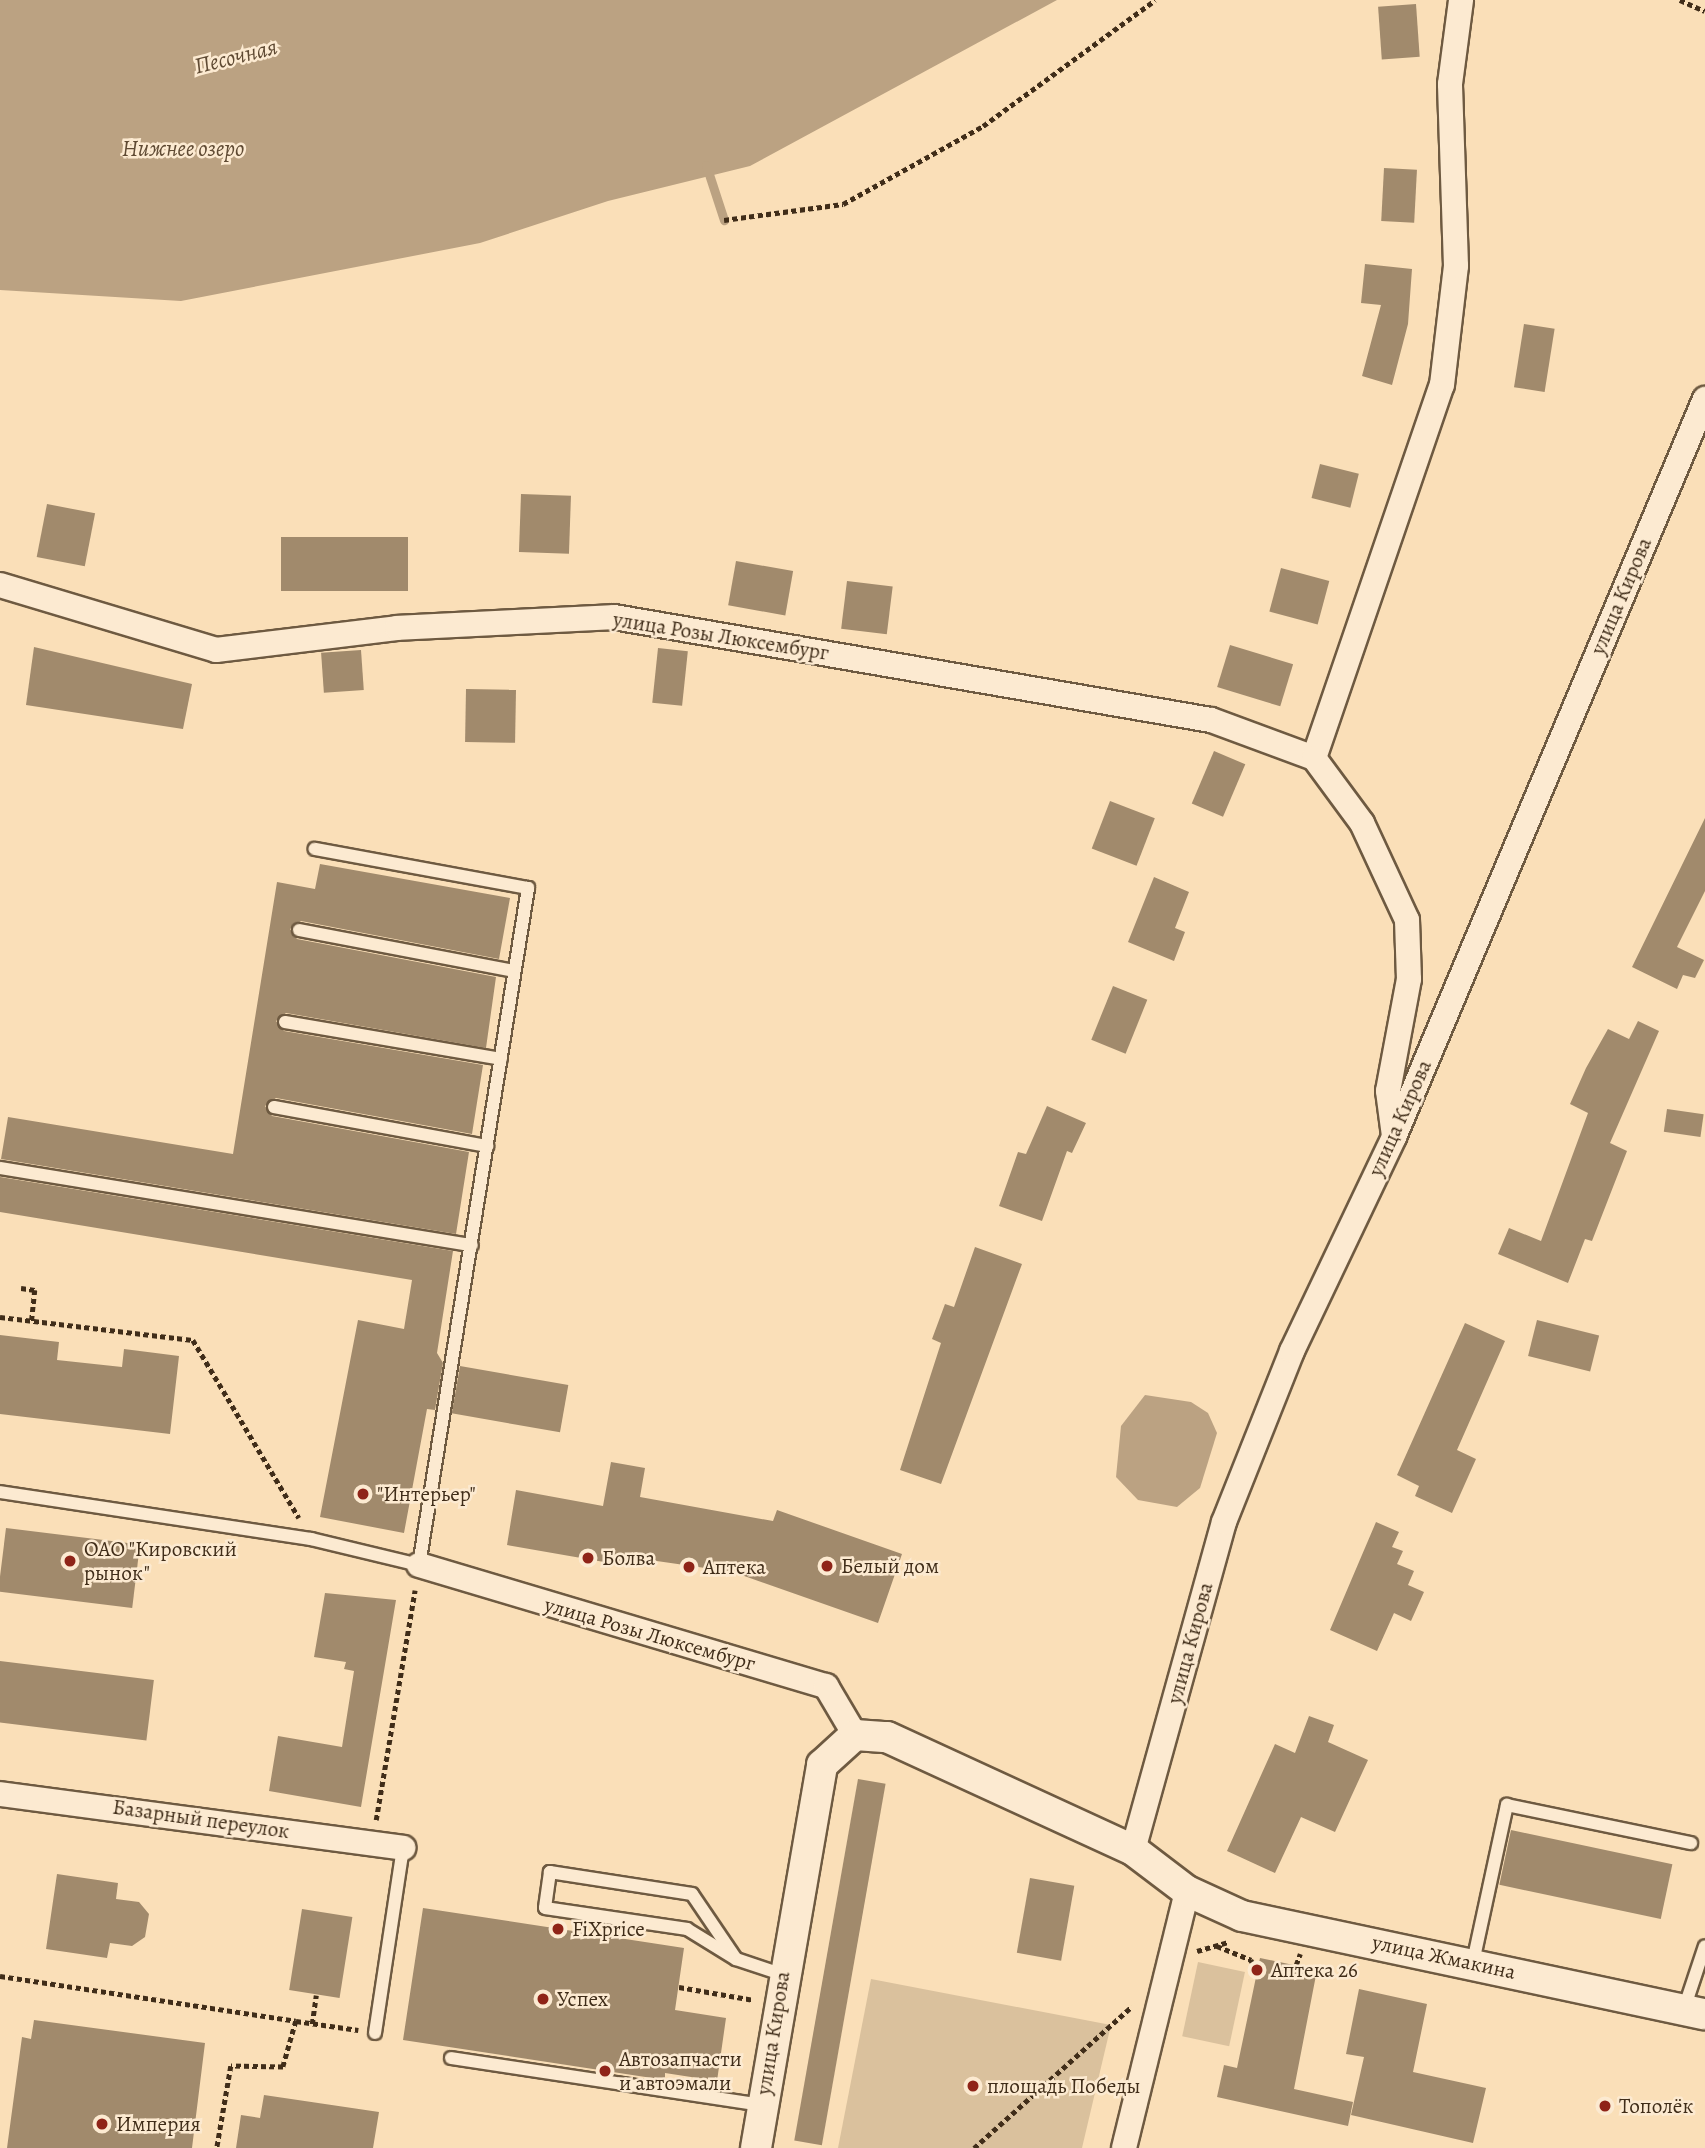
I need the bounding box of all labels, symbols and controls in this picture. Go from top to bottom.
water label: Песочная [192,33,280,81]
water label: Нижнее озеро [122,135,244,163]
street label: улица Кирова [1585,534,1657,658]
street label: улица Розы Люксембург [611,607,831,665]
street label: улица Кирова [1363,1056,1437,1180]
place label: "Интерьер" [377,1481,476,1507]
marker: "Интерьер" [355,1486,371,1502]
place label: ОАО "Кировский рынок" [84,1536,237,1586]
place label: Болва [602,1545,655,1571]
marker: Болва [580,1550,596,1566]
marker: ОАО "Кировский рынок" [62,1553,78,1569]
place label: Белый дом [841,1553,939,1579]
place label: Аптека [703,1554,766,1580]
marker: Белый дом [819,1558,835,1574]
marker: Аптека [681,1559,697,1575]
street label: улица Кирова [1162,1579,1218,1707]
street label: улица Розы Люксембург [542,1592,758,1676]
street label: Базарный переулок [111,1794,291,1844]
place label: FiXprice [572,1916,645,1942]
marker: FiXprice [550,1921,566,1937]
street label: улица Жмакина [1370,1930,1518,1984]
place label: Аптека 26 [1271,1957,1358,1983]
marker: Аптека 26 [1249,1962,1265,1978]
street label: улица Кирова [751,1969,795,2097]
place label: Успех [557,1986,608,2012]
marker: Успех [535,1991,551,2007]
place label: Автозапчасти и автоэмали [619,2046,742,2096]
marker: Автозапчасти и автоэмали [597,2063,613,2079]
place label: площадь Победы [987,2073,1141,2099]
marker: площадь Победы [965,2078,981,2094]
place label: Тополёк [1619,2093,1693,2119]
marker: Тополёк [1597,2098,1613,2114]
place label: Империя [116,2111,201,2137]
marker: Империя [94,2116,110,2132]

